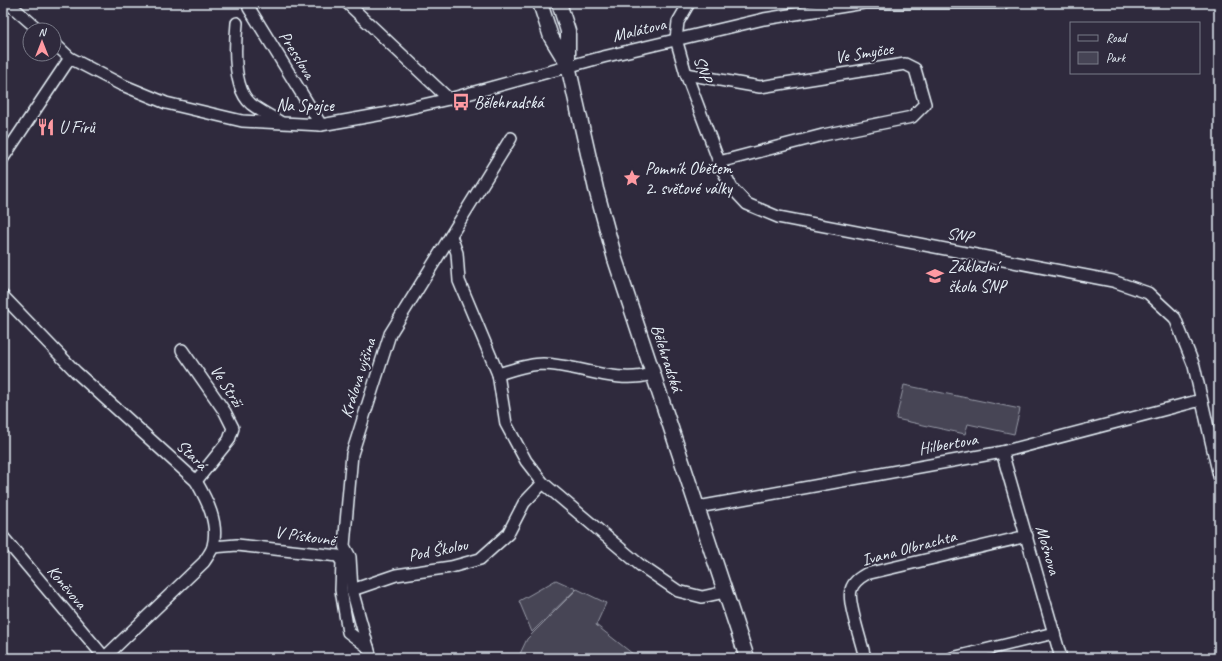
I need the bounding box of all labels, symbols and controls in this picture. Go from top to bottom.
street label: Malátova [610,13,669,47]
north arrow [22,22,62,62]
legend [1070,22,1200,74]
text: N [39,25,48,39]
street label: Presslova [274,27,321,85]
text: Road [1106,30,1128,46]
street label: Ve Smyčce [833,38,896,68]
text: Park [1106,50,1127,66]
street label: SNP [689,53,718,87]
bus stop icon: Bělehradská [451,92,471,112]
place label: Bělehradská [474,92,545,113]
street label: Na Spojce [276,95,335,116]
restaurant icon: U Fírů [36,117,56,137]
place label: U Fírů [59,117,96,138]
place label: Pomník Obětem 2. světové války [645,158,734,199]
place icon: Pomník Obětem 2. světové války [622,168,642,188]
street label: SNP [945,222,978,248]
place label: Základní škola SNP [948,256,1009,297]
school or university icon: Základní škola SNP [925,266,945,286]
street label: Bělehradská [646,322,688,396]
street label: Králova výšina [335,334,381,420]
street label: Ve Strži [206,361,249,413]
street label: Hilbertova [917,428,981,460]
street label: Stará [172,435,213,476]
street label: V Pískovně [274,521,339,551]
street label: Mošnova [1031,523,1065,578]
street label: Ivana Olbrachta [859,525,960,571]
street label: Pod Školou [407,534,471,566]
street label: Koněvova [43,561,92,614]

